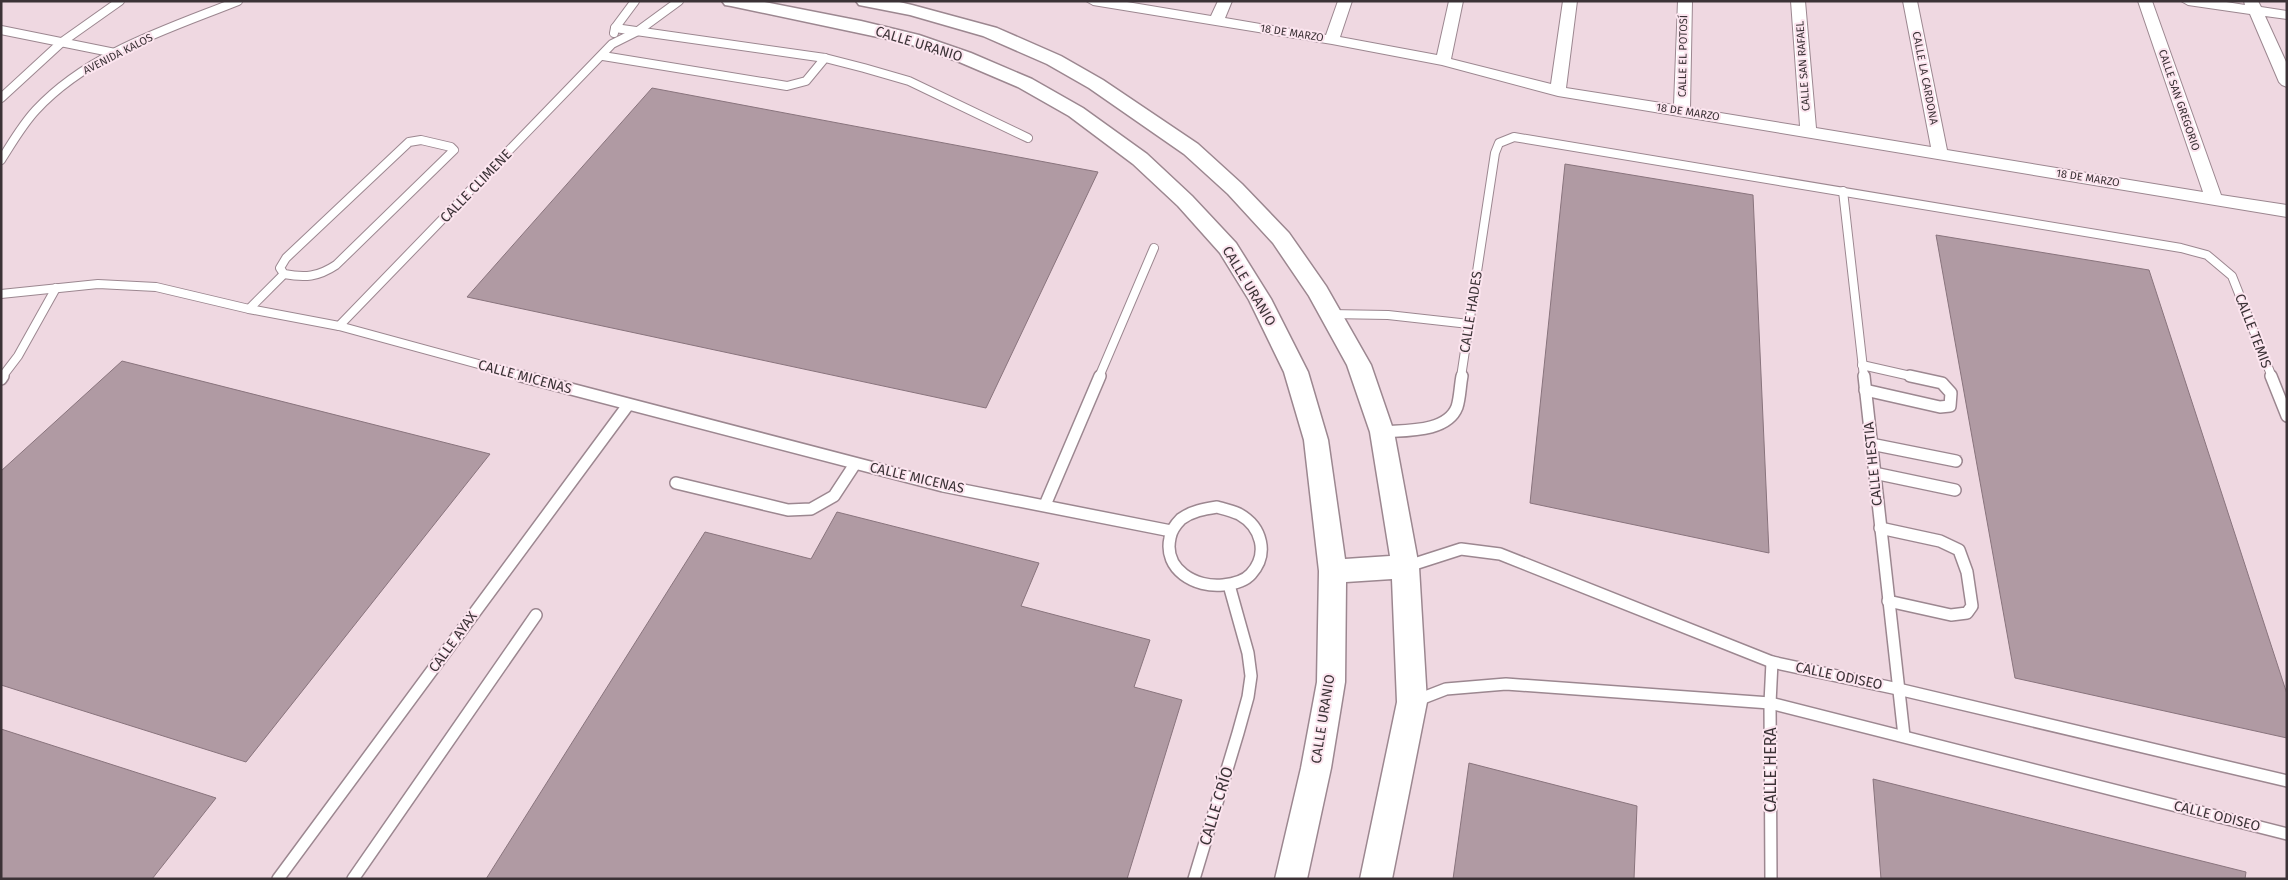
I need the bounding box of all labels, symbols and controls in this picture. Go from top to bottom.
street label: CALLE EL POTOSÍ [1675,15,1690,97]
street label: CALLE SAN RAFAEL [1793,20,1813,112]
street label: 18 DE MARZO [1259,22,1325,44]
street label: CALLE URANIO [873,23,965,65]
street label: CALLE LA CARDONA [1910,30,1941,126]
street label: AVENIDA KALOS [81,31,155,77]
street label: CALLE SAN GREGORIO [2156,48,2202,152]
street label: 18 DE MARZO [1655,101,1721,123]
street label: CALLE CLIMENE [437,146,515,226]
street label: 18 DE MARZO [2055,167,2121,189]
street label: CALLE URANIO [1218,243,1280,329]
street label: CALLE HADES [1456,270,1486,354]
street label: CALLE TEMIS [2231,291,2275,371]
street label: CALLE MICENAS [476,356,574,398]
street label: CALLE HESTIA [1860,421,1886,507]
street label: CALLE MICENAS [868,459,966,497]
street label: CALLE AYAX [425,608,481,676]
street label: CALLE ODISEO [1794,658,1884,694]
street label: CALLE URANIO [1308,673,1338,765]
street label: CALLE HERA [1761,727,1780,813]
street label: CALLE CRÍO [1194,764,1237,848]
street label: CALLE ODISEO [2172,797,2262,835]

